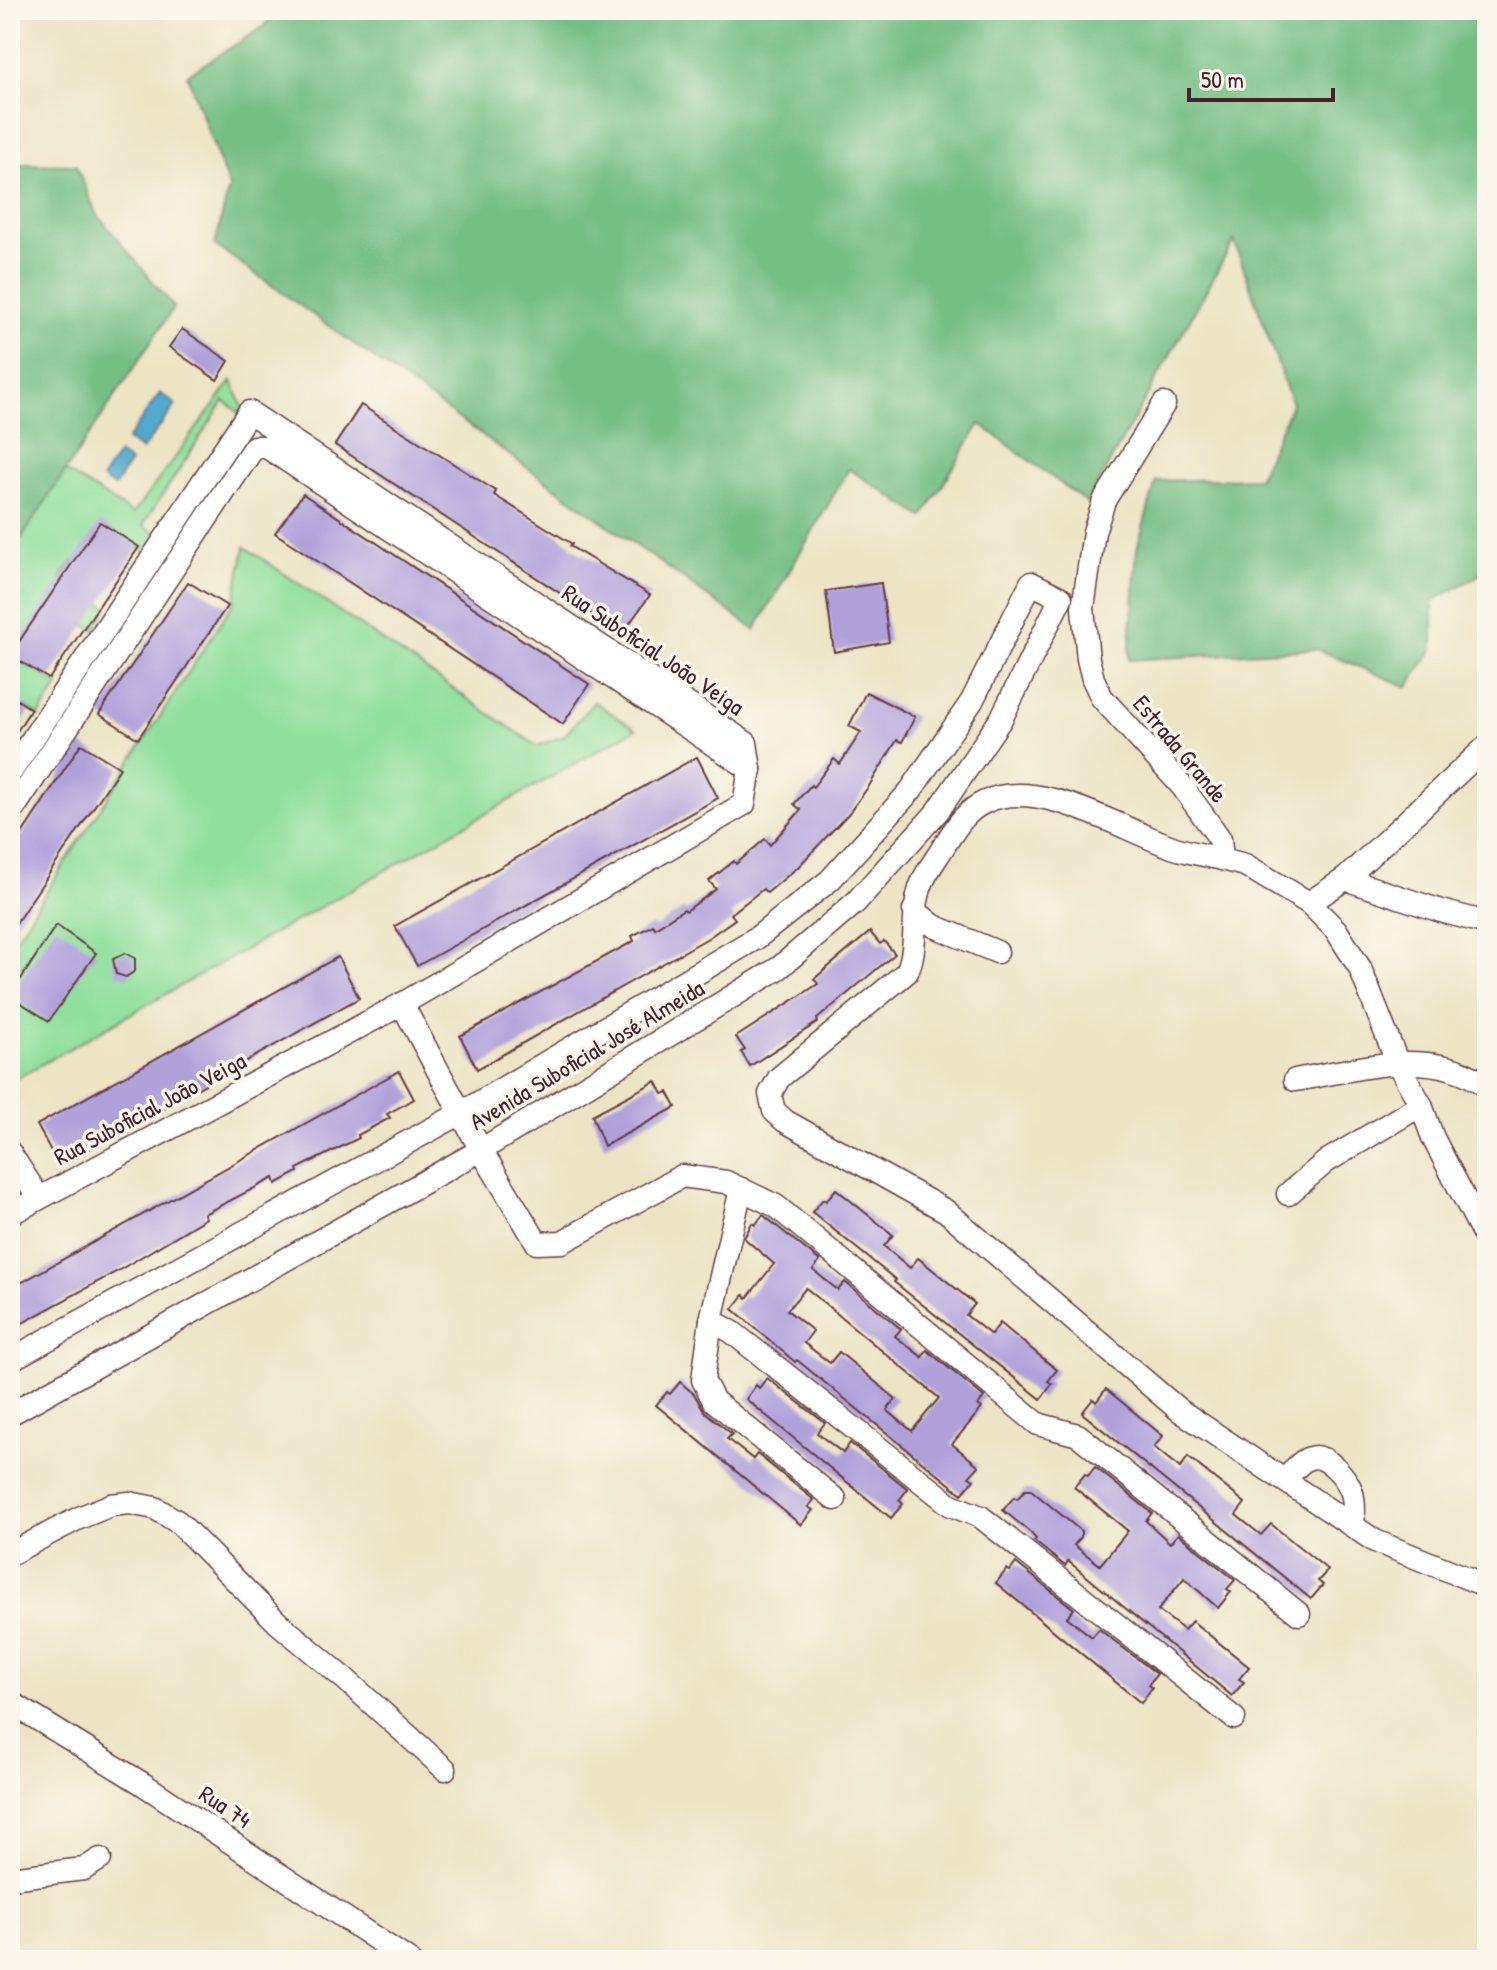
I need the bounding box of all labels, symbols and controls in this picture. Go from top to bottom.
scale bar [1189,52,1333,102]
text: 50 m [1201,63,1244,95]
street label: Rua Suboficial João Veiga [556,576,751,722]
street label: Estrada Grande [1126,688,1235,809]
street label: Avenida Suboficial José Almeida [463,971,710,1137]
street label: Rua Suboficial João Veiga [48,1044,251,1172]
street label: Rua 74 [193,1777,258,1835]

